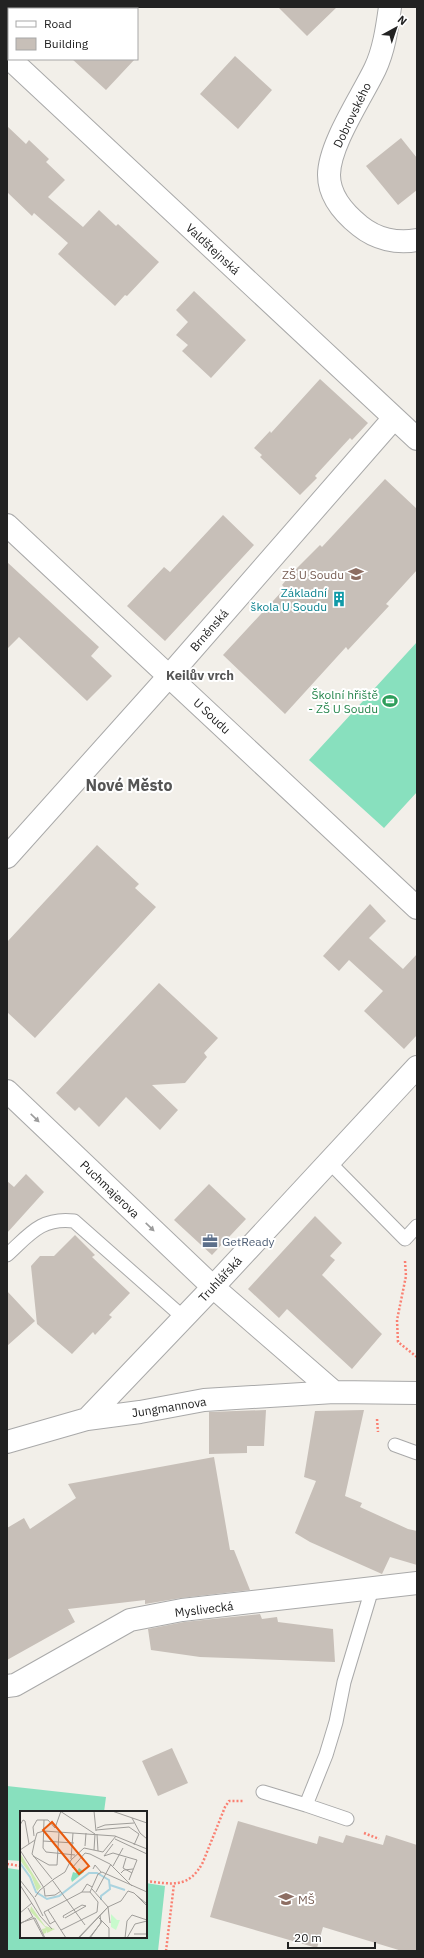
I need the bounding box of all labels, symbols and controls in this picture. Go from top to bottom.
legend [8,8,138,60]
north arrow [376,8,416,48]
text: N [395,12,410,28]
text: Road [44,16,72,31]
text: Building [44,36,89,51]
street label: Dobrovského [330,80,374,150]
street label: Valdštejnská [183,220,244,278]
school or university icon: ZŠ U Soudu [347,565,365,583]
place label: ZŠ U Soudu [282,567,344,582]
place label: Základní škola U Soudu [251,585,327,614]
building icon: Základní škola U Soudu [330,590,348,608]
street label: Brněnská [187,605,232,654]
district label: Keilův vrch [166,667,234,684]
place label: Školní hřiště - ZŠ U Soudu [308,687,378,716]
sports icon: Školní hřiště - ZŠ U Soudu [381,692,399,710]
street label: U Soudu [190,695,234,737]
district label: Nové Město [86,775,172,795]
one-way arrow [30,1113,40,1123]
street label: Puchmajerova [77,1157,143,1221]
one-way arrow [145,1222,155,1232]
office icon: GetReady [201,1232,219,1250]
place label: GetReady [222,1234,275,1249]
street label: Truhlářská [195,1253,245,1305]
street label: Jungmannova [131,1394,208,1420]
street label: Myslivecká [174,1598,235,1620]
inset map [20,1811,147,1938]
school or university icon: MŠ [277,1890,295,1908]
place label: MŠ [298,1892,315,1907]
scale bar [288,1924,375,1950]
text: 20 m [294,1930,322,1945]

